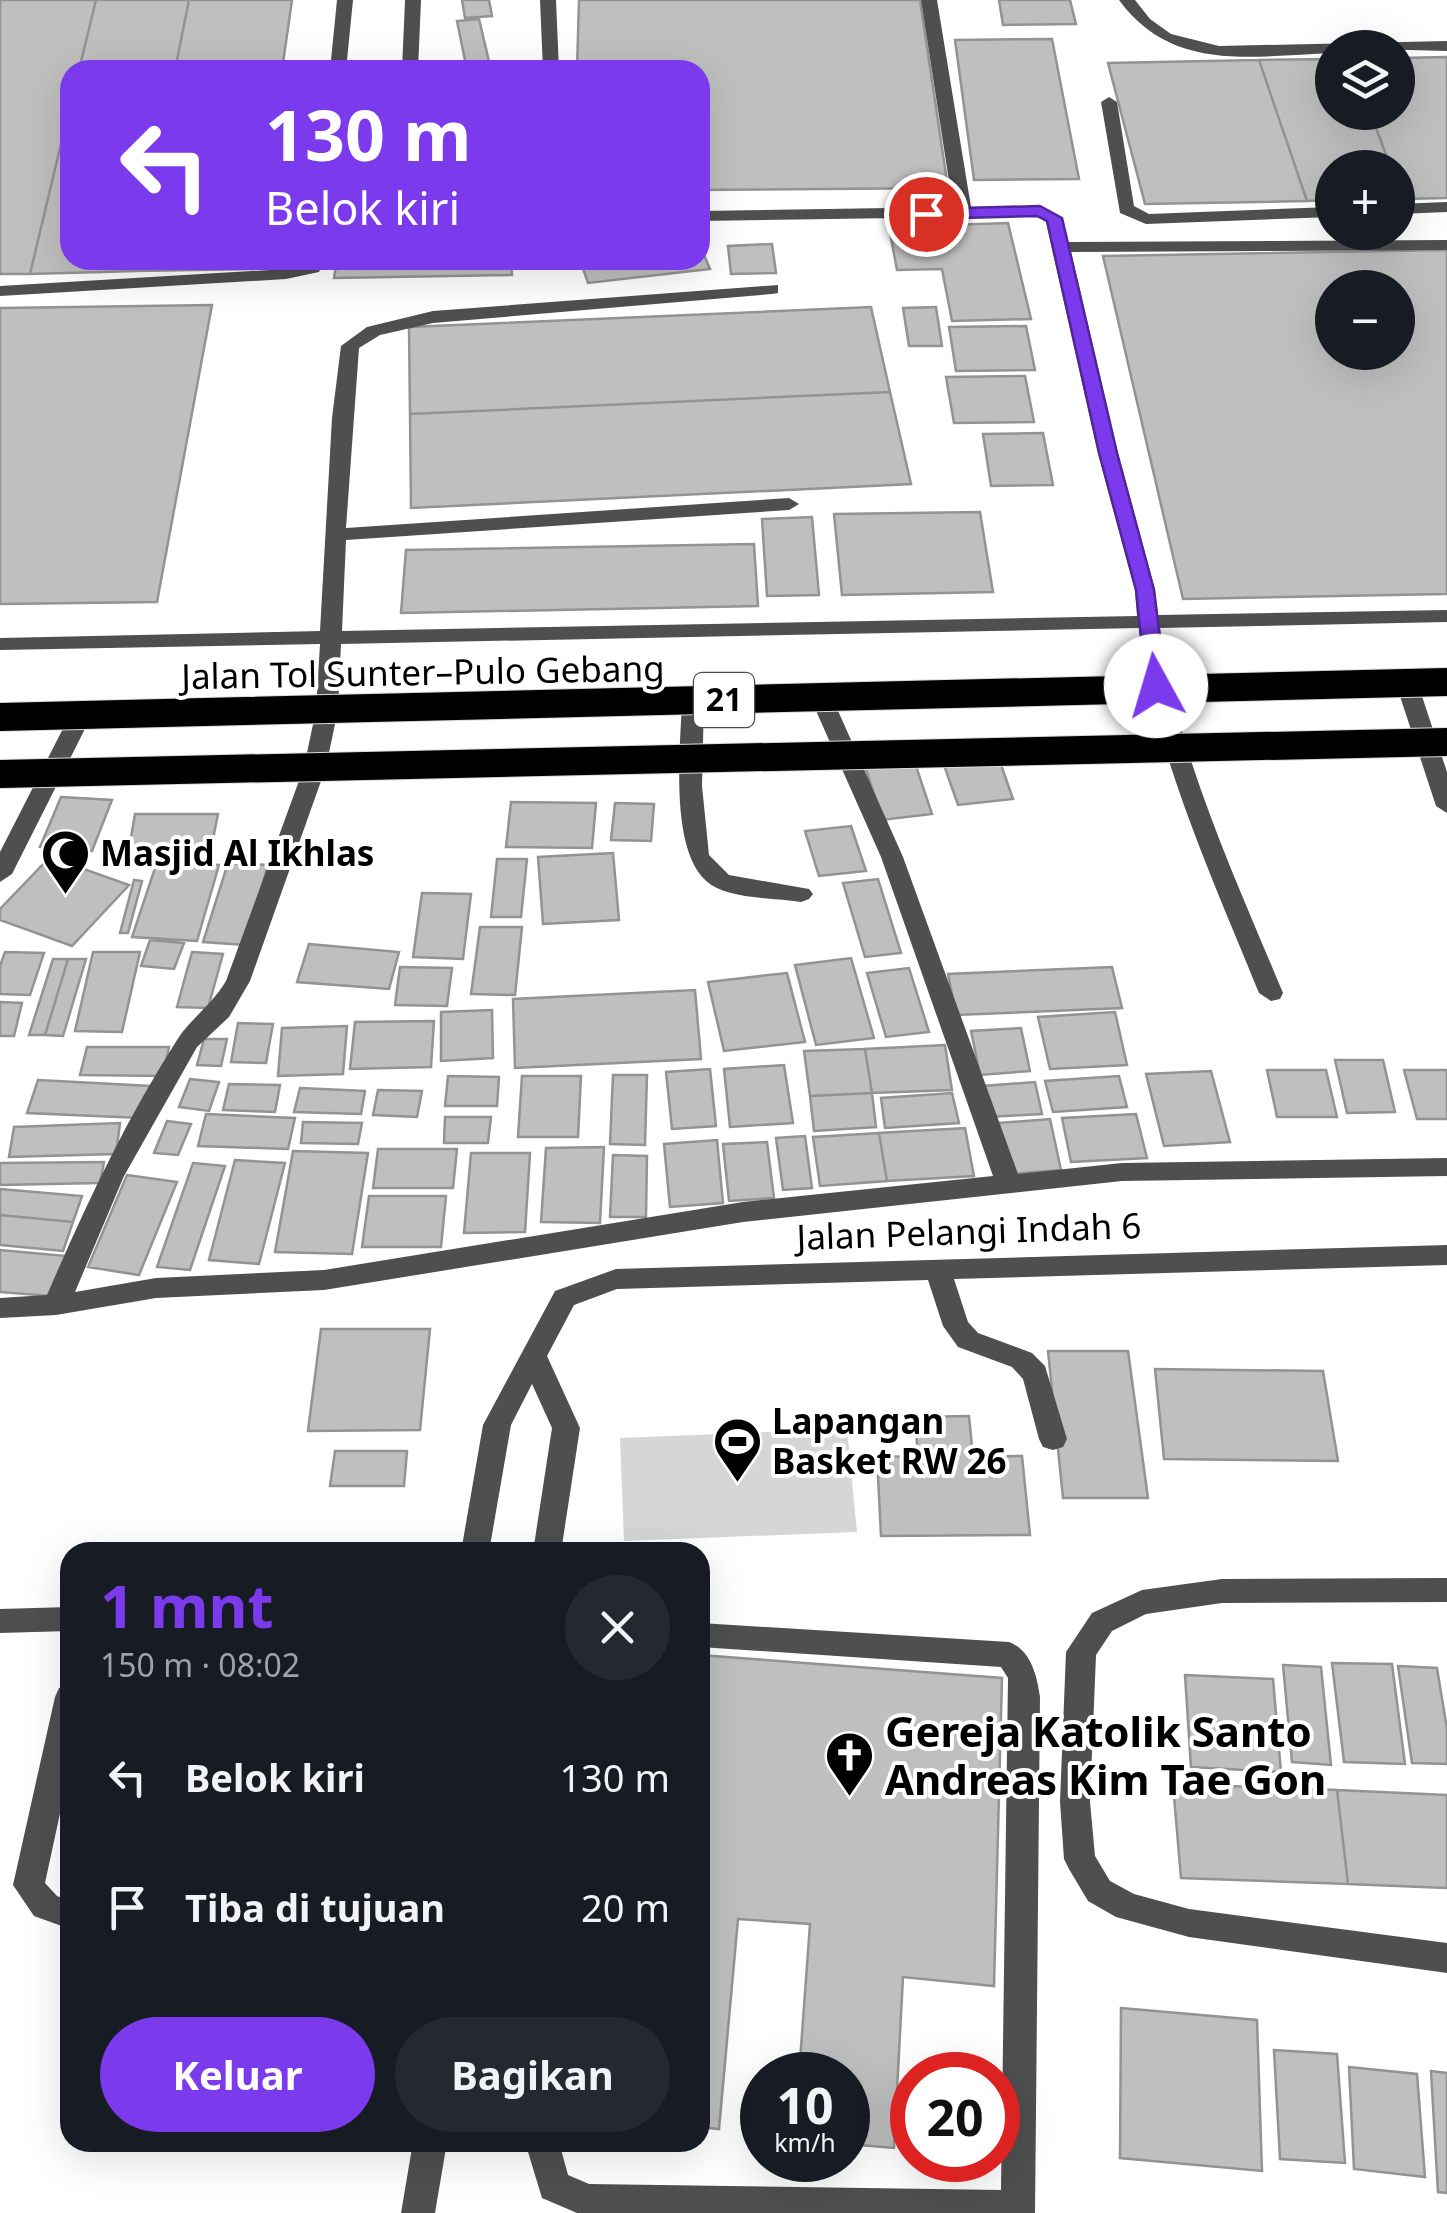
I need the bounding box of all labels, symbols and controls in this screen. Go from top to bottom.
map controls [1315,30,1415,370]
button: layers [1315,30,1415,130]
text: 130 m [265,86,472,182]
icon: left [100,100,230,230]
button: + [1315,150,1415,250]
pin [884,172,969,257]
text: Belok kiri [265,177,460,238]
icon: arrive [899,187,954,242]
button: − [1315,270,1415,370]
position arrow [1104,634,1208,738]
street label: Jalan Tol Sunter–Pulo Gebang [178,644,665,699]
road number: 21 [694,673,754,727]
mosque icon: Masjid Al Ikhlas [39,828,91,896]
place label: Masjid Al Ikhlas [100,829,374,876]
street label: Jalan Pelangi Indah 6 [793,1201,1142,1260]
place label: Lapangan Basket RW 26 [772,1397,1007,1484]
sports icon: Lapangan Basket RW 26 [711,1416,763,1484]
text: 1 mnt [100,1564,273,1646]
button: close [565,1575,670,1680]
text: 150 m · 08:02 [100,1643,300,1686]
place label: Gereja Katolik Santo Andreas Kim Tae Gon [885,1702,1326,1807]
church icon: Gereja Katolik Santo Andreas Kim Tae Gon [824,1730,876,1798]
icon: left [100,1750,155,1805]
text: Belok kiri [185,1751,365,1803]
text: 130 m [559,1751,670,1803]
icon: arrive [100,1880,155,1935]
text: Tiba di tujuan [185,1881,445,1933]
text: 20 m [581,1881,670,1933]
button: Keluar [100,2017,375,2132]
button: Bagikan [395,2017,670,2132]
speed limit sign: 20 [890,2052,1020,2182]
text: 10 [776,2071,834,2139]
text: km/h [774,2125,836,2159]

